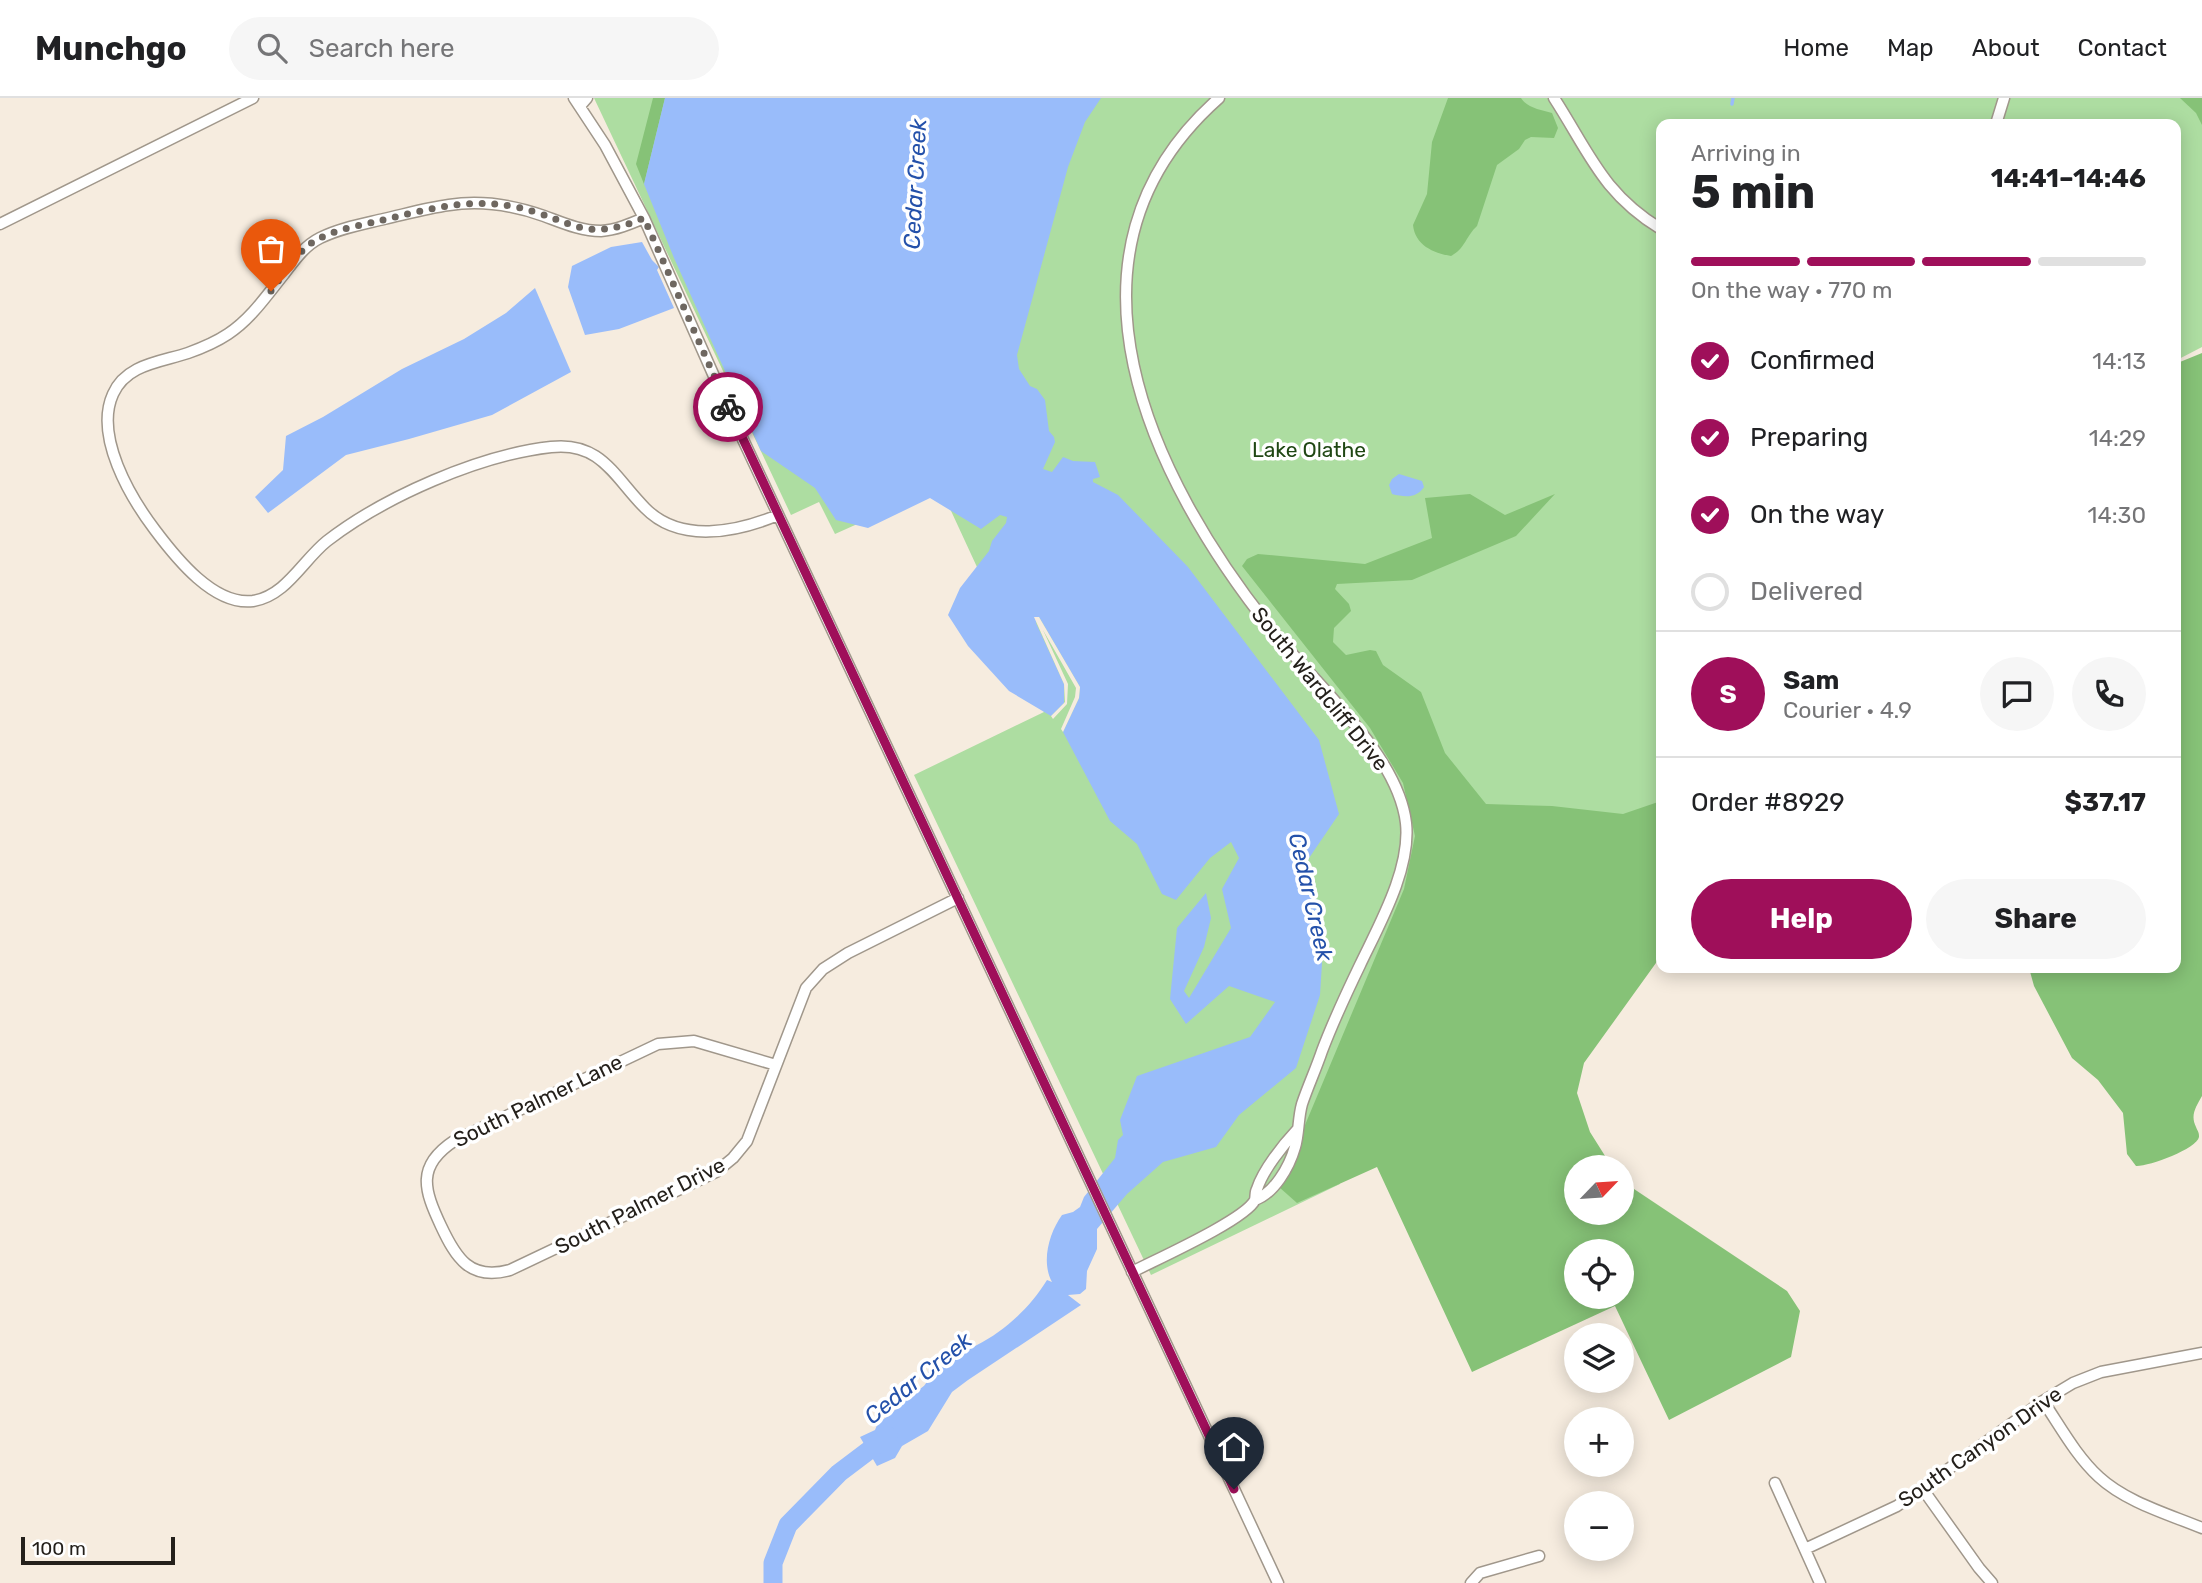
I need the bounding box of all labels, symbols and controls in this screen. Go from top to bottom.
search box [229,17,719,80]
text: Munchgo [35,29,187,68]
icon: search [253,29,291,67]
text: Search here [309,33,455,64]
text: Home [1783,34,1849,62]
text: Map [1887,34,1934,62]
text: About [1972,34,2040,62]
text: Contact [2078,34,2167,62]
water label: Cedar Creek [898,117,932,250]
text: Arriving in [1691,139,1801,167]
text: 14:41–14:46 [1991,163,2146,194]
text: 5 min [1691,165,1815,220]
pin [241,219,301,291]
icon: bag [252,230,290,268]
text: On the way · 770 m [1691,276,1892,304]
icon: check [1691,342,1729,380]
text: Confirmed [1750,345,1875,376]
text: 14:13 [2092,347,2146,375]
courier [693,372,763,442]
icon: bike [709,388,747,426]
icon: check [1691,419,1729,457]
text: Preparing [1750,422,1868,453]
text: 14:29 [2089,424,2146,452]
park label: Lake Olathe [1252,437,1366,462]
icon: check [1691,496,1729,534]
text: On the way [1750,499,1884,530]
text: 14:30 [2088,501,2146,529]
text: Delivered [1750,576,1863,607]
street label: South Wardcliff Drive [1247,602,1394,776]
button: chat [1980,657,2054,731]
button: phone [2072,657,2146,731]
text: Sam [1783,665,1839,696]
text: S [1719,679,1737,710]
text: Courier · 4.9 [1783,696,1912,724]
text: Order #8929 [1691,787,1845,818]
text: $37.17 [2065,787,2146,818]
water label: Cedar Creek [1283,830,1340,965]
button: Help [1691,879,1912,959]
button: Share [1926,879,2146,959]
street label: South Palmer Lane [449,1049,626,1152]
street label: South Palmer Drive [551,1152,729,1259]
north arrow [1564,1155,1634,1225]
map controls [1564,1155,1634,1561]
button: locate [1564,1239,1634,1309]
button: layers [1564,1323,1634,1393]
water label: Cedar Creek [858,1325,978,1430]
street label: South Canyon Drive [1893,1381,2066,1512]
button: + [1564,1407,1634,1477]
pin [1204,1417,1264,1489]
icon: home [1215,1428,1253,1466]
button: − [1564,1491,1634,1561]
scale bar [21,1534,175,1566]
text: 100 m [32,1537,86,1560]

